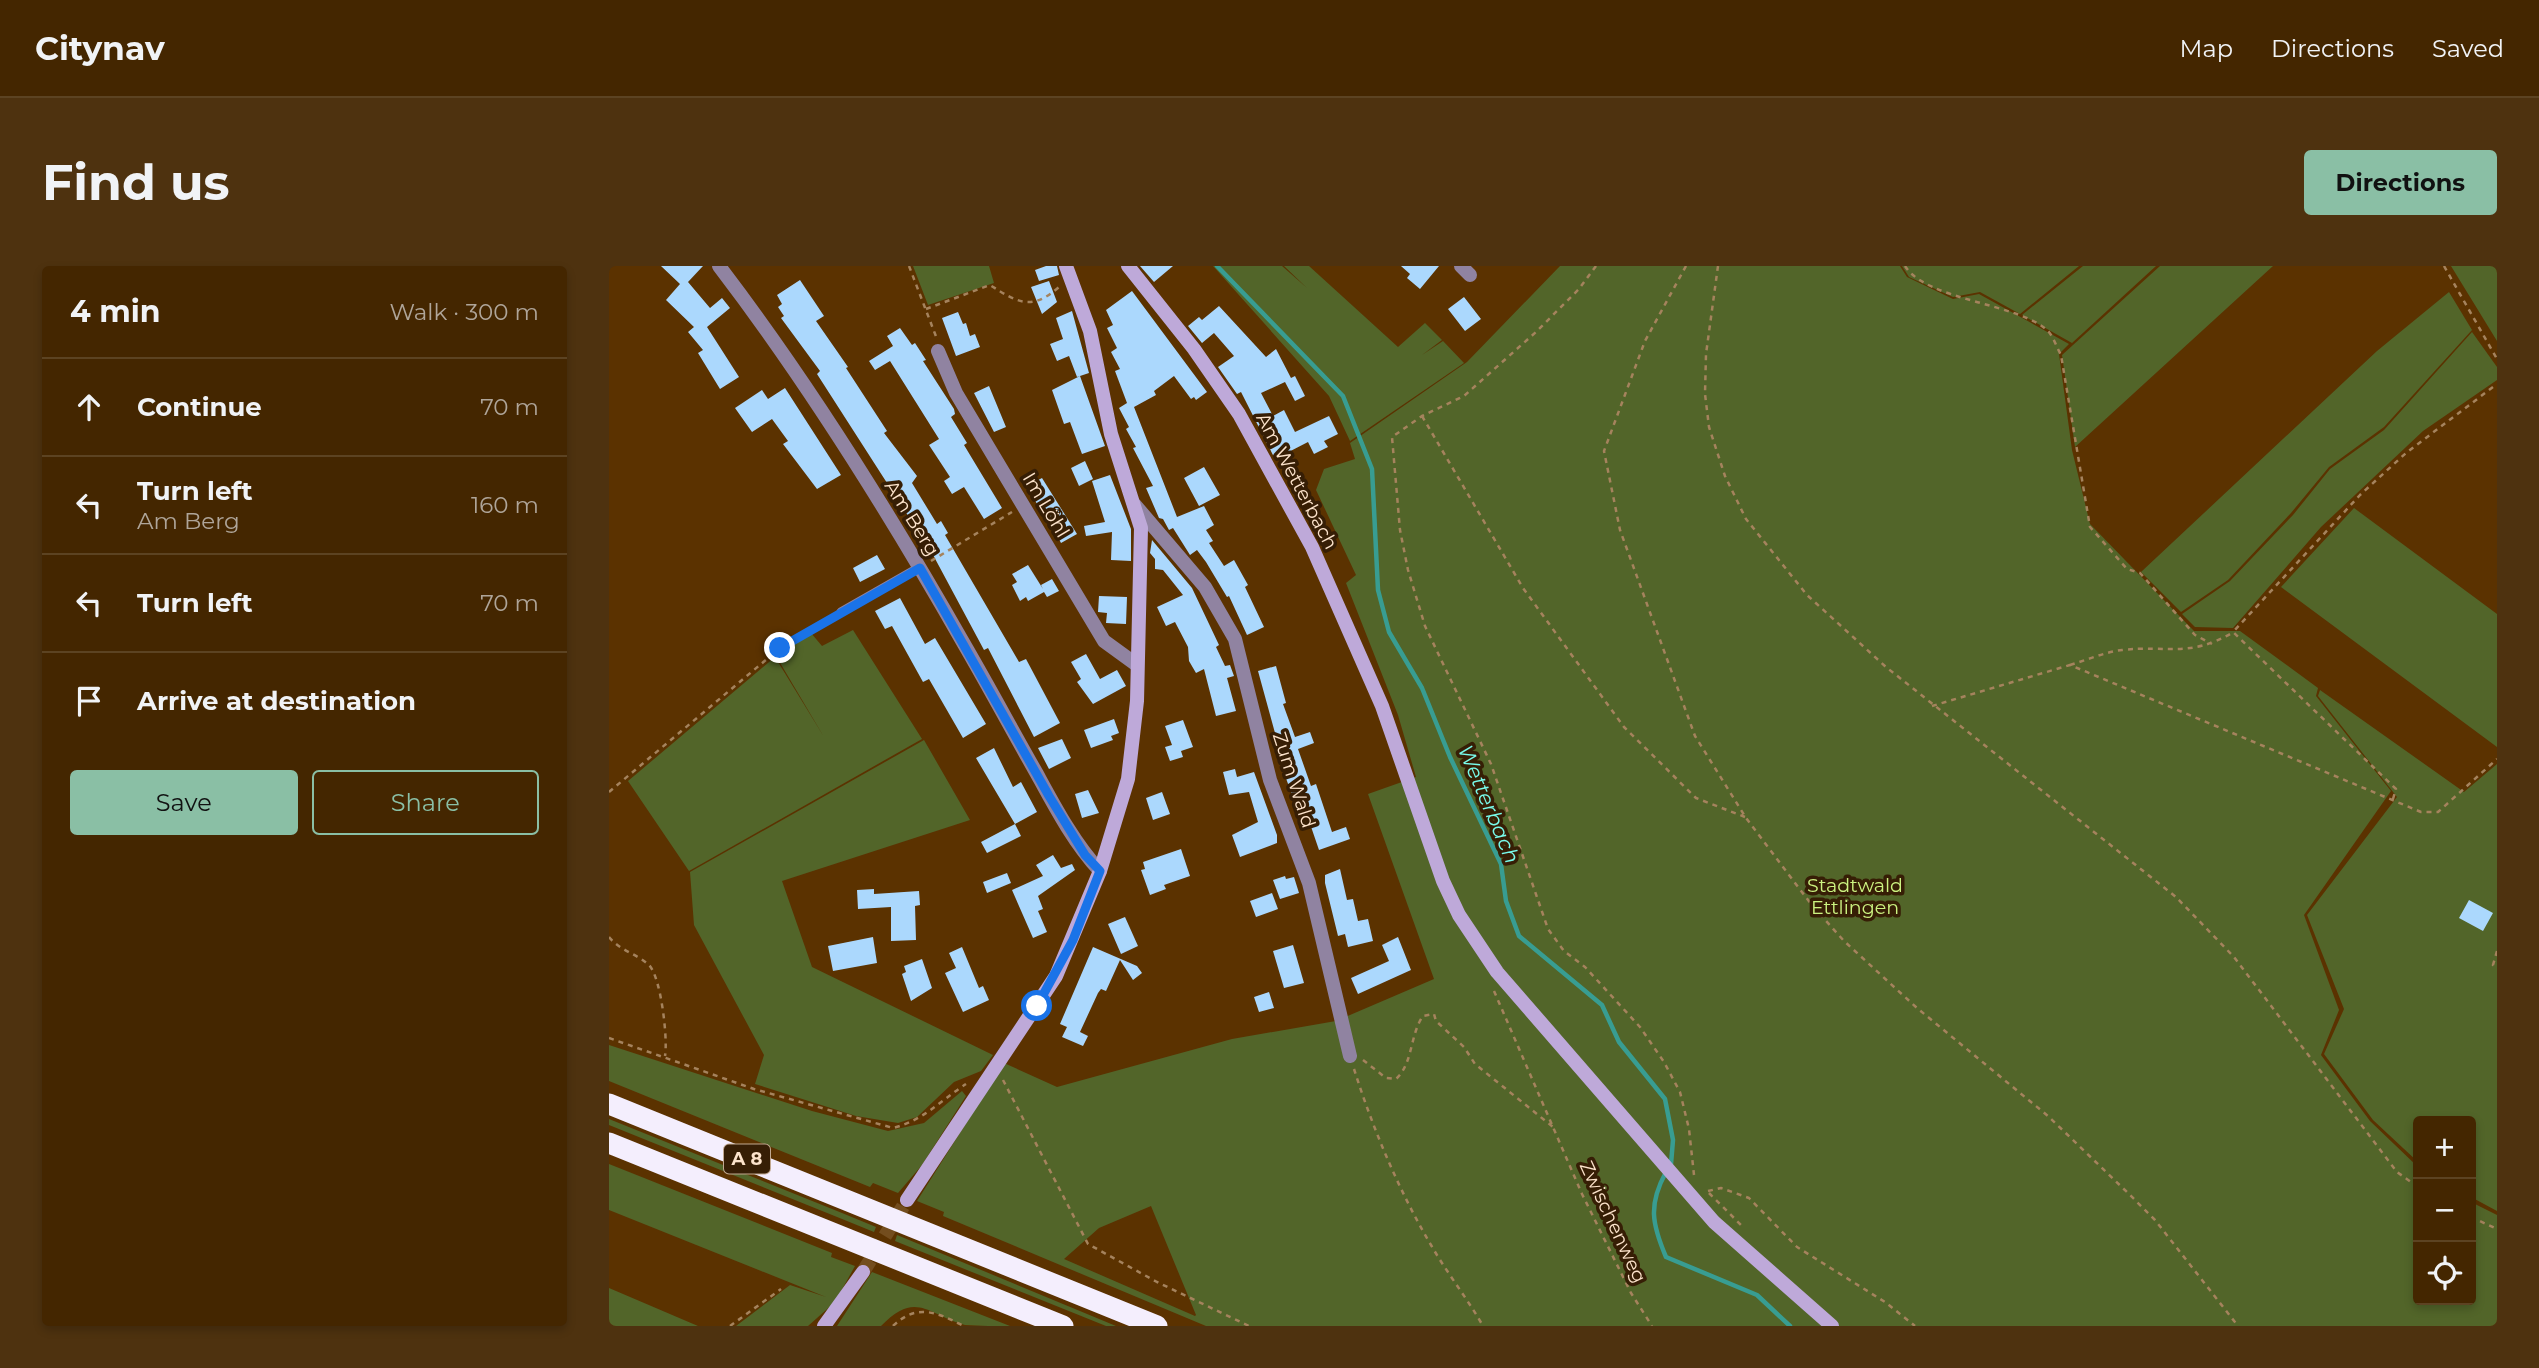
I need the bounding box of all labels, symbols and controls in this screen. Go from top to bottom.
text: Citynav [35,28,165,68]
text: Map [2180,34,2233,63]
text: Directions [2271,34,2394,63]
text: Saved [2432,34,2504,63]
button: Directions [2304,150,2497,215]
text: Find us [42,153,230,212]
text: 4 min [70,293,160,330]
text: Walk · 300 m [389,298,539,326]
icon: ahead [70,388,108,426]
text: Continue [137,391,262,423]
text: 70 m [480,393,539,421]
street label: Am Wetterbach [1251,409,1343,553]
street label: Im Löhl [1018,468,1074,542]
text: Turn left [137,475,253,507]
street label: Am Berg [880,476,944,560]
icon: left [70,486,108,524]
text: 160 m [471,491,539,519]
text: Am Berg [137,507,240,535]
icon: left [70,584,108,622]
text: Turn left [137,587,253,619]
text: 70 m [480,589,539,617]
route end [764,632,795,663]
icon: arrive [70,682,108,720]
text: Arrive at destination [137,685,416,717]
street label: Zum Wald [1268,729,1320,831]
water label: Wetterbach [1453,741,1525,867]
button: Save [70,770,298,835]
button: Share [312,770,539,835]
park label: Stadtwald Ettlingen [1807,874,1903,919]
route start [1021,990,1052,1021]
map controls [2413,1116,2476,1305]
button: + [2413,1116,2476,1179]
road number: A 8 [724,1144,770,1174]
street label: Zwischenweg [1575,1158,1651,1286]
button: − [2413,1179,2476,1242]
button: locate [2413,1242,2476,1305]

